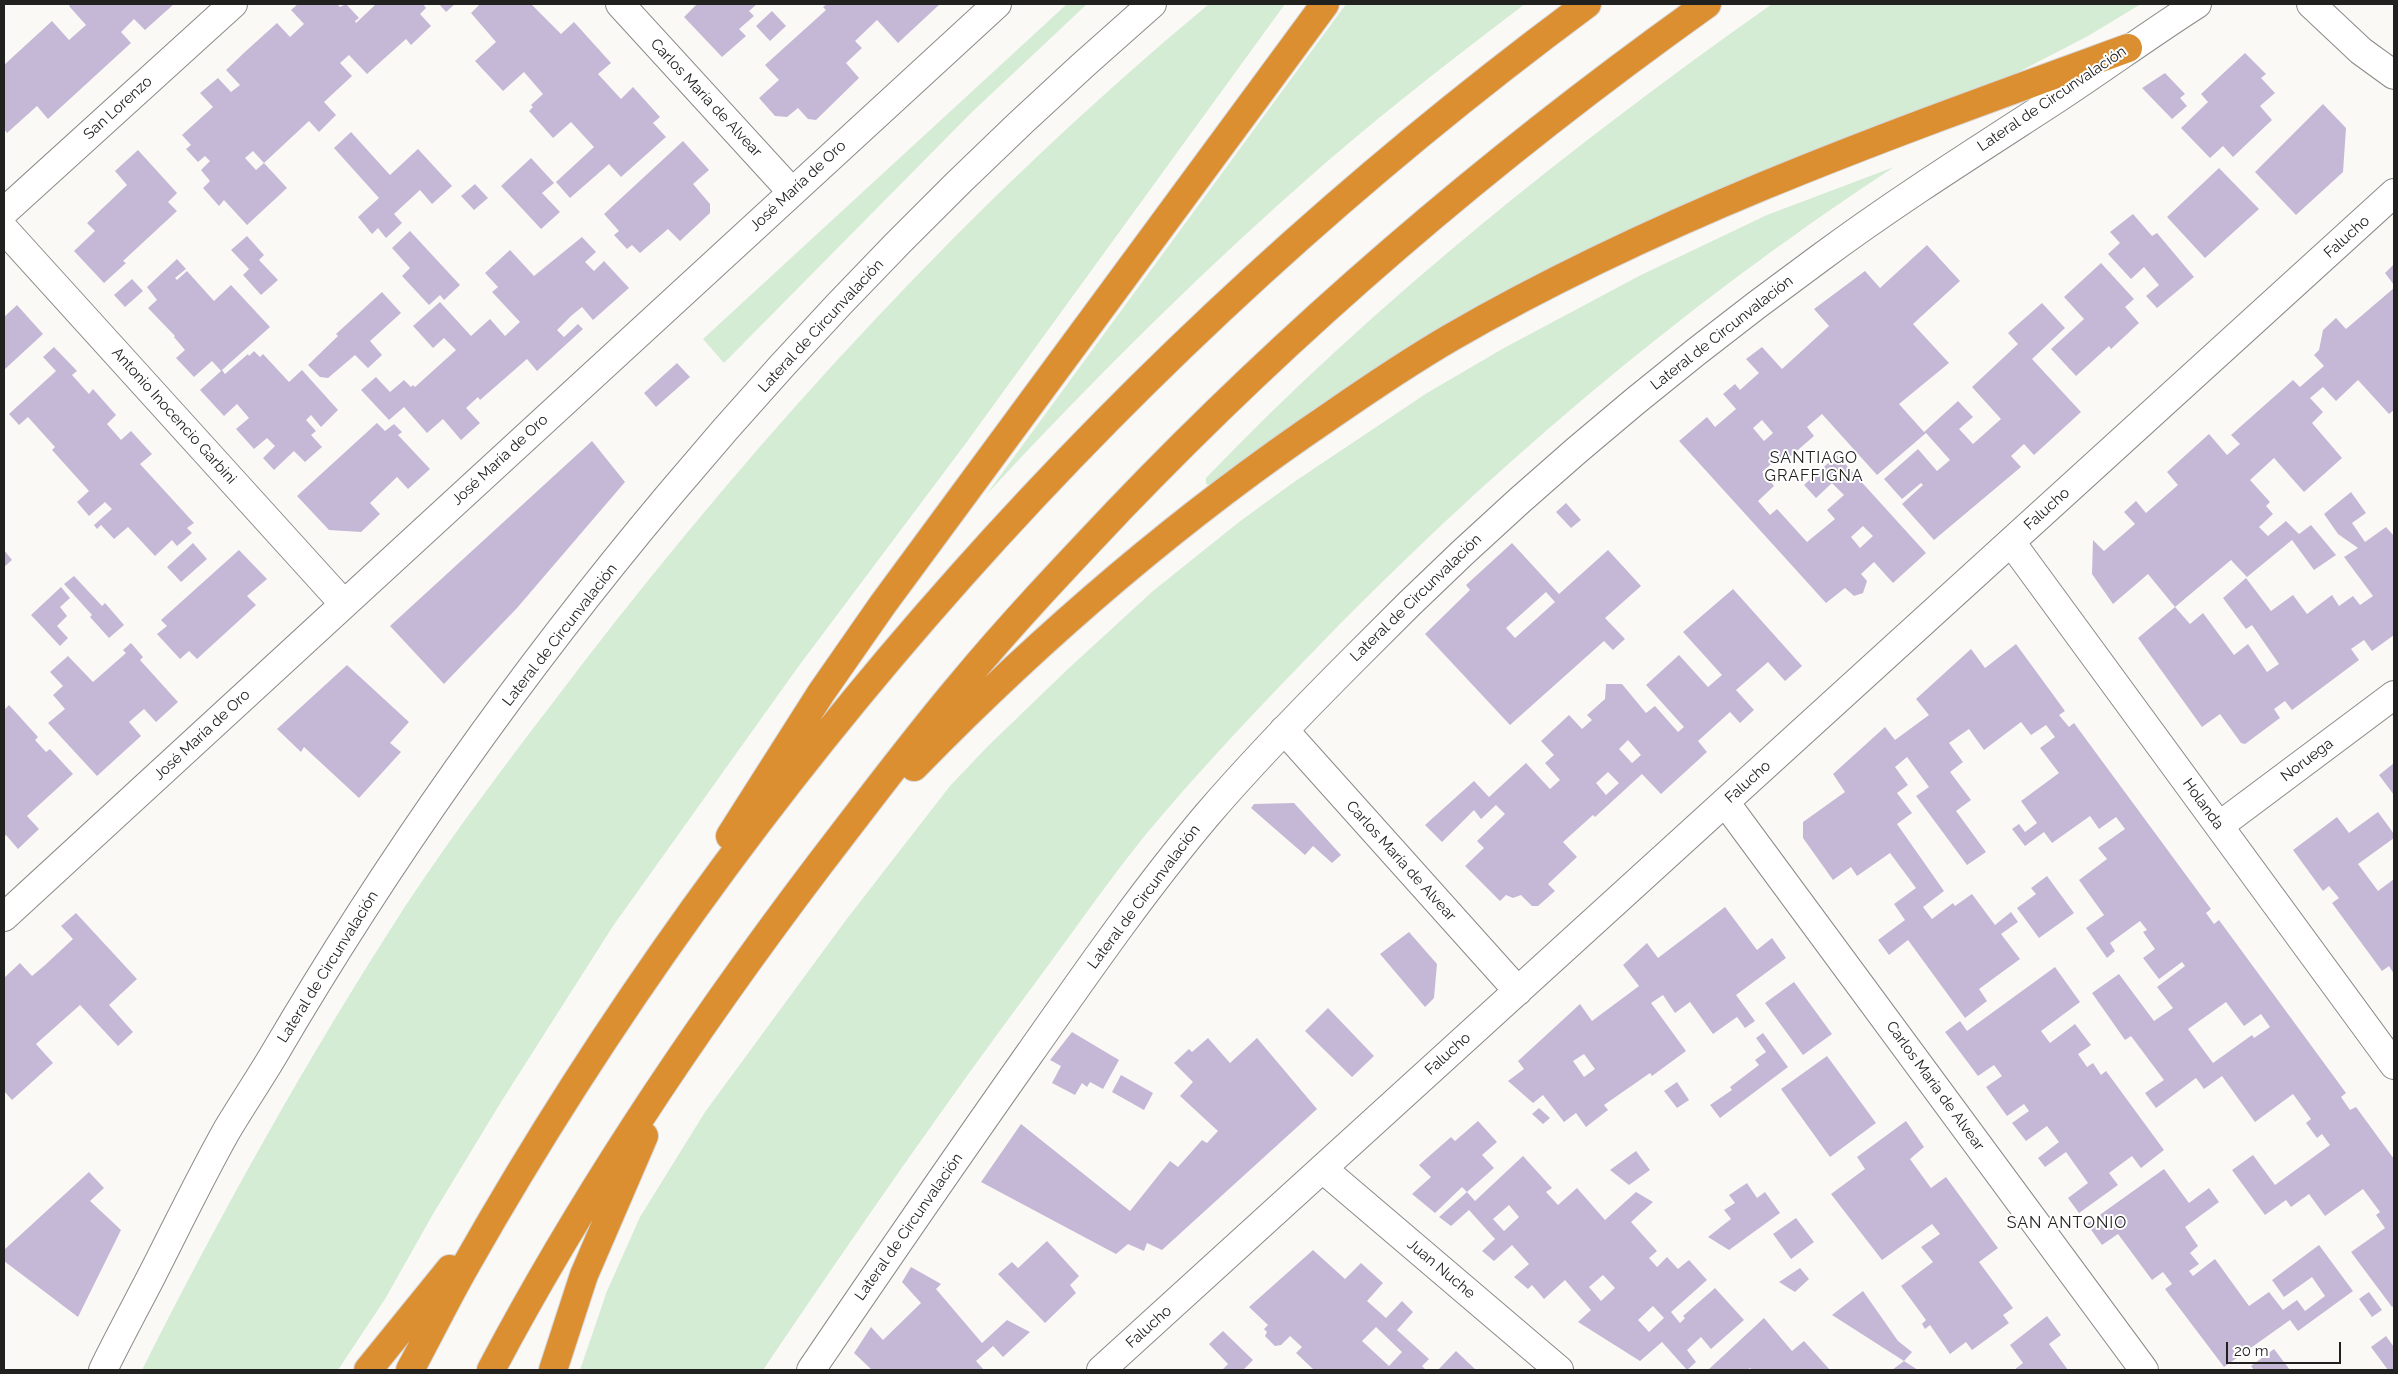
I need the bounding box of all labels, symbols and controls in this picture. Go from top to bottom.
street label: Carlos María de Alvear [646,35,766,161]
street label: Lateral de Circunvalación [1974,42,2130,156]
street label: San Lorenzo [80,73,156,143]
street label: José María de Oro [746,137,850,235]
street label: Falucho [2321,212,2373,262]
street label: Lateral de Circunvalación [755,256,887,396]
street label: Lateral de Circunvalación [1647,272,1797,394]
street label: Antonio Inocencio Garbini [108,344,240,488]
street label: José María de Oro [448,411,552,509]
district label: SANTIAGO GRAFFIGNA [1763,448,1865,486]
street label: Falucho [2021,484,2073,534]
street label: Lateral de Circunvalación [1347,531,1485,665]
street label: Lateral de Circunvalación [499,560,621,710]
street label: José María de Oro [150,686,254,784]
street label: Noruega [2277,735,2337,785]
street label: Falucho [1722,757,1774,807]
street label: Holanda [2179,775,2227,833]
street label: Carlos María de Alvear [1342,797,1460,925]
street label: Lateral de Circunvalación [1084,821,1204,973]
street label: Lateral de Circunvalación [274,888,382,1046]
street label: Carlos María de Alvear [1882,1018,1988,1154]
street label: Falucho [1422,1029,1474,1079]
street label: Lateral de Circunvalación [851,1150,967,1304]
district label: SAN ANTONIO [2005,1213,2129,1233]
street label: Juan Nuche [1403,1235,1479,1303]
street label: Falucho [1123,1302,1175,1352]
scale bar [2228,1332,2343,1364]
text: 20 m [2234,1342,2269,1360]

